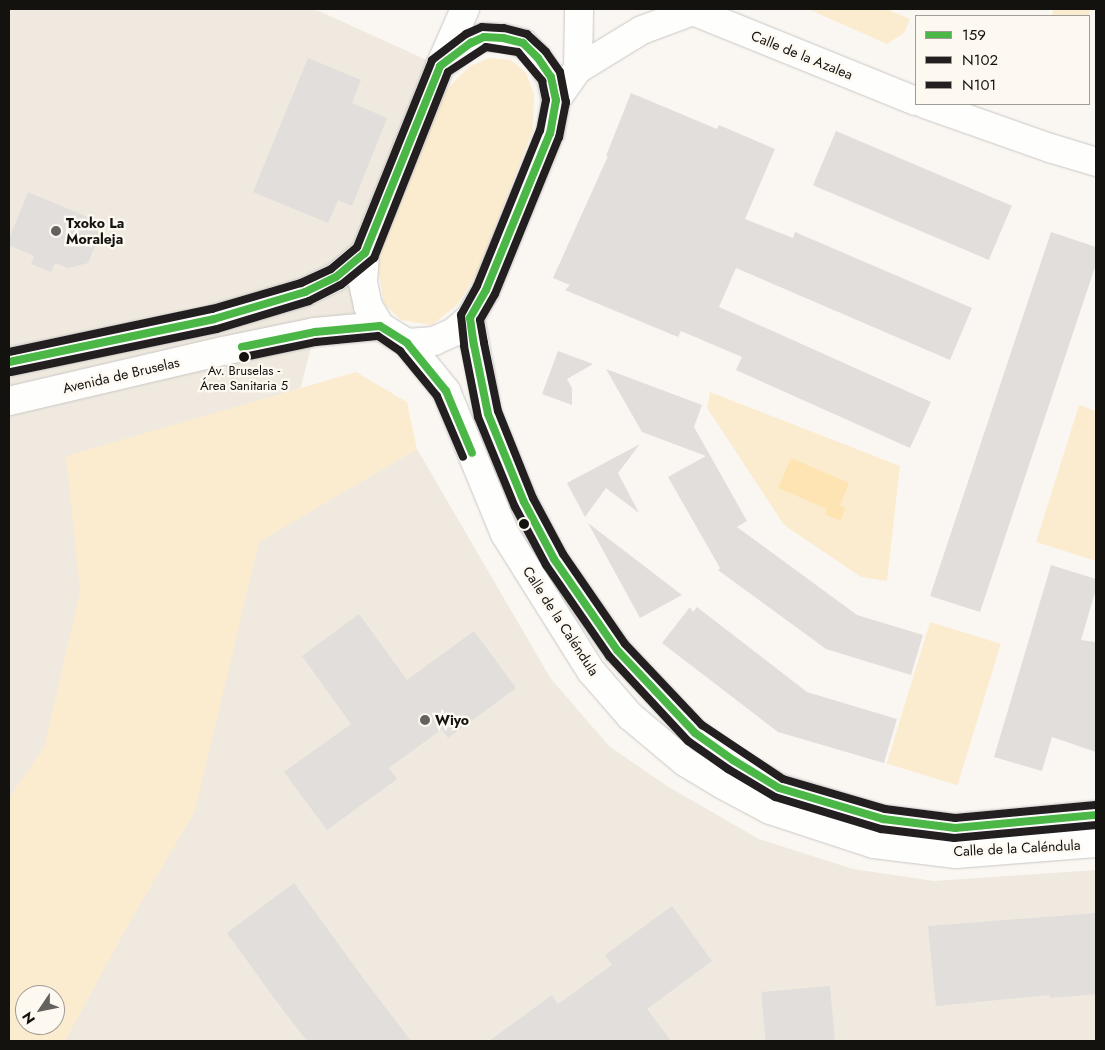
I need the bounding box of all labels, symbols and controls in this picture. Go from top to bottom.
legend [915,15,1090,105]
text: 159 [962,24,986,46]
street label: Calle de la Azalea [749,27,855,83]
text: N102 [962,49,998,71]
text: N101 [962,74,996,96]
place label: Txoko La Moraleja [66,215,124,248]
marker: Txoko La Moraleja [50,225,62,237]
marker: Av. Bruselas - Área Sanitaria 5 [239,352,249,362]
street label: Avenida de Bruselas [61,353,181,397]
place label: Av. Bruselas - Área Sanitaria 5 [200,364,288,395]
unlabelled marker [519,519,529,529]
street label: Calle de la Caléndula [519,563,603,679]
place label: Wiyo [435,712,469,728]
marker: Wiyo [419,714,431,726]
street label: Calle de la Caléndula [953,836,1081,860]
north arrow [15,985,65,1035]
text: N [17,1008,40,1028]

